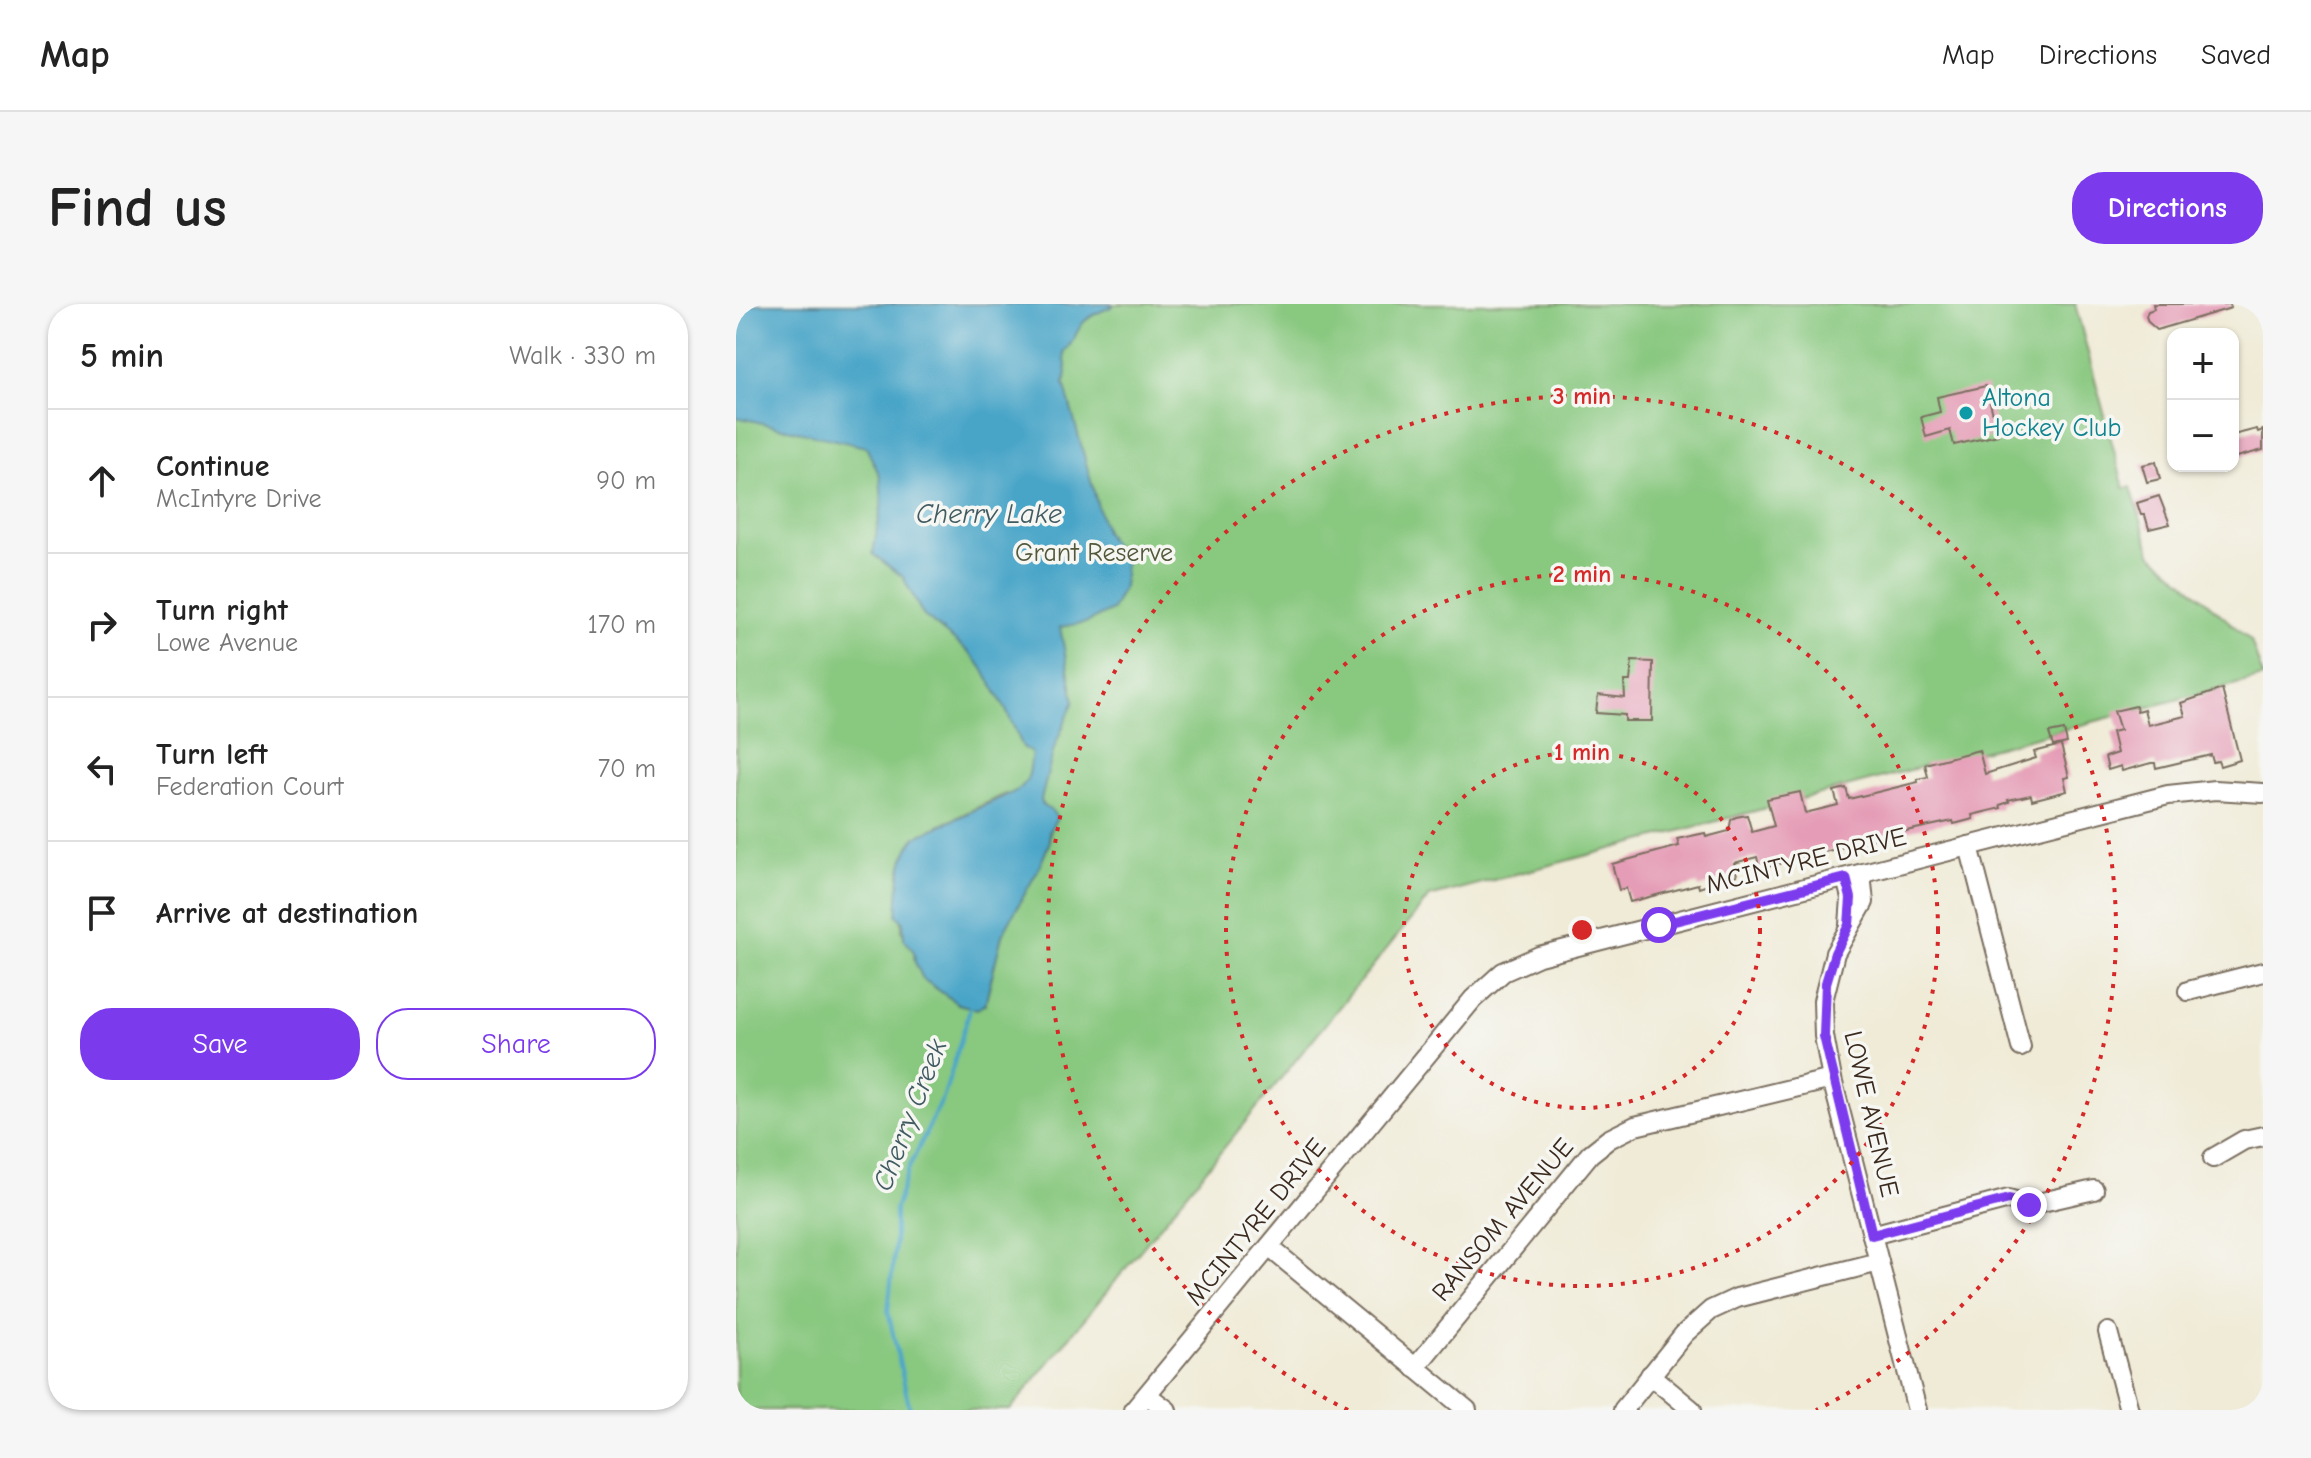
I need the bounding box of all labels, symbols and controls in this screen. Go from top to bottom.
text: Map [40,33,110,77]
text: Map [1942,39,1995,71]
text: Directions [2039,39,2157,71]
text: Saved [2201,39,2271,71]
button: Directions [2072,172,2263,244]
text: Find us [48,176,227,240]
map controls [2167,328,2239,472]
button: + [2167,328,2239,400]
text: 5 min [80,336,164,376]
text: Walk · 330 m [509,341,656,371]
text: 3 min [1553,382,1611,410]
place label: Altona Hockey Club [1982,383,2121,443]
button: − [2167,400,2239,472]
marker: Altona Hockey Club [1957,404,1975,422]
text: Continue [156,449,270,484]
icon: ahead [80,459,124,503]
text: 90 m [596,466,656,496]
text: McIntyre Drive [156,484,321,514]
water label: Cherry Lake [916,498,1062,530]
park label: Grant Reserve [1015,538,1173,568]
text: 2 min [1553,560,1611,588]
text: Turn right [156,593,288,628]
icon: right [80,603,124,647]
text: 170 m [587,610,656,640]
text: Lowe Avenue [156,628,298,658]
text: Turn left [156,737,268,772]
text: 1 min [1554,738,1610,766]
icon: left [80,747,124,791]
text: 70 m [598,754,656,784]
text: Federation Court [156,772,344,802]
street label: MCINTYRE DRIVE [1703,822,1909,900]
icon: arrive [80,891,124,935]
text: Arrive at destination [156,896,418,931]
route start [1641,907,1677,943]
centre of rings [1568,916,1596,944]
button: Save [80,1008,360,1080]
button: Share [376,1008,656,1080]
street label: LOWE AVENUE [1837,1028,1905,1200]
water label: Cherry Creek [866,1034,954,1195]
street label: RANSOM AVENUE [1426,1132,1580,1308]
street label: MCINTYRE DRIVE [1180,1133,1332,1311]
route end [2011,1187,2047,1223]

